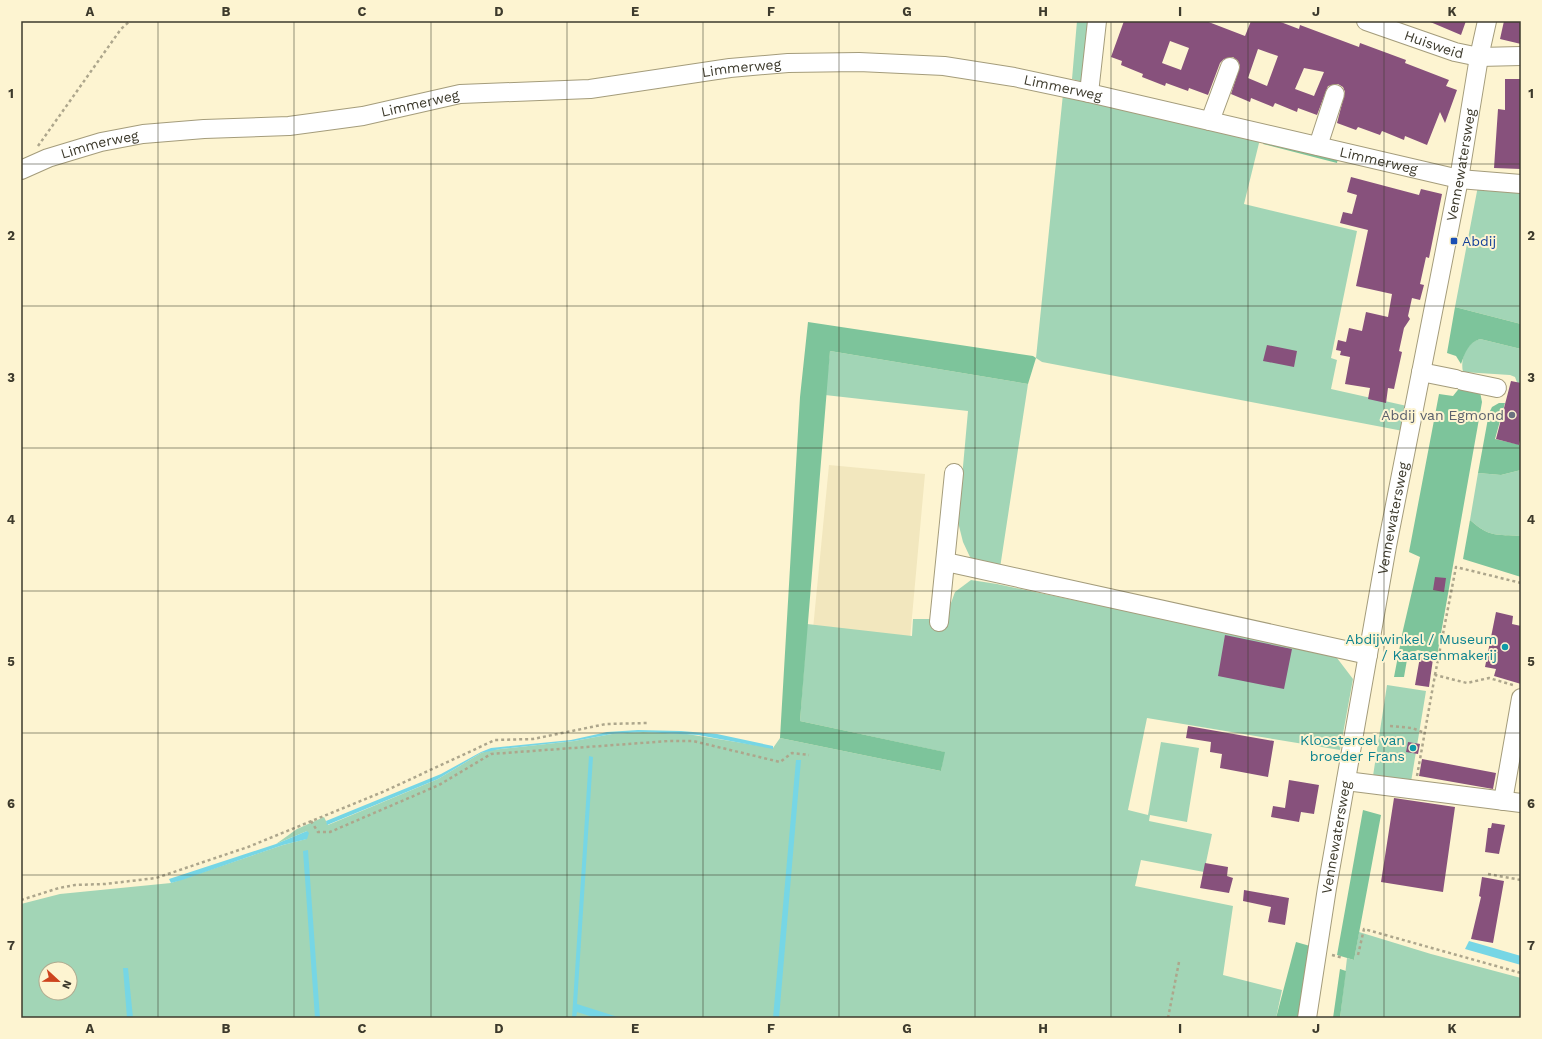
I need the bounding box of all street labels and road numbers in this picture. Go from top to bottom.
street label: Huisweid [1402,27,1465,62]
street label: Limmerweg [701,56,782,80]
street label: Limmerweg [1022,71,1104,104]
street label: Limmerweg [379,86,461,120]
street label: Vennewatersweg [1443,107,1479,223]
street label: Limmerweg [59,127,140,162]
street label: Limmerweg [1338,144,1420,177]
street label: Vennewatersweg [1374,460,1411,576]
street label: Vennewatersweg [1318,779,1354,895]

